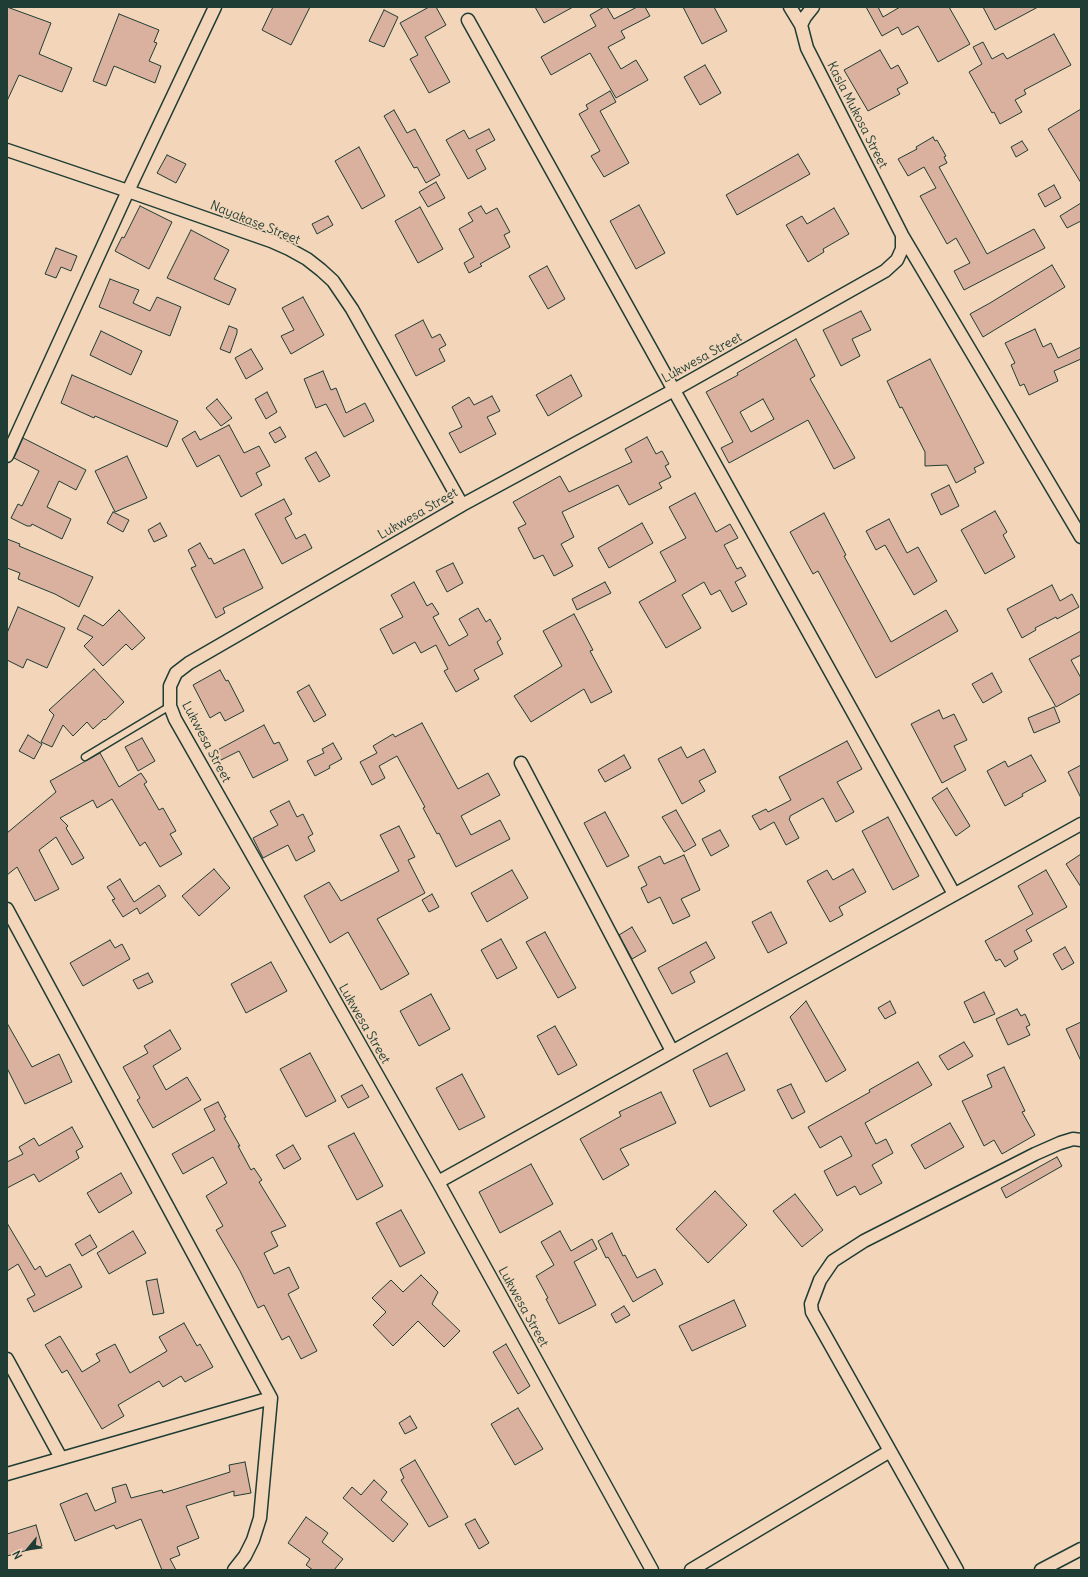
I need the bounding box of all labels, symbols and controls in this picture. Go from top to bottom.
street label: Kasla Mukosa Street [823,59,891,171]
street label: Nayakase Street [208,198,302,248]
street label: Lukwesa Street [659,329,745,387]
street label: Lukwesa Street [375,485,461,543]
street label: Lukwesa Street [178,699,234,785]
street label: Lukwesa Street [335,981,393,1067]
street label: Lukwesa Street [494,1264,552,1350]
north arrow [8,1529,48,1569]
text: N [10,1548,25,1562]

